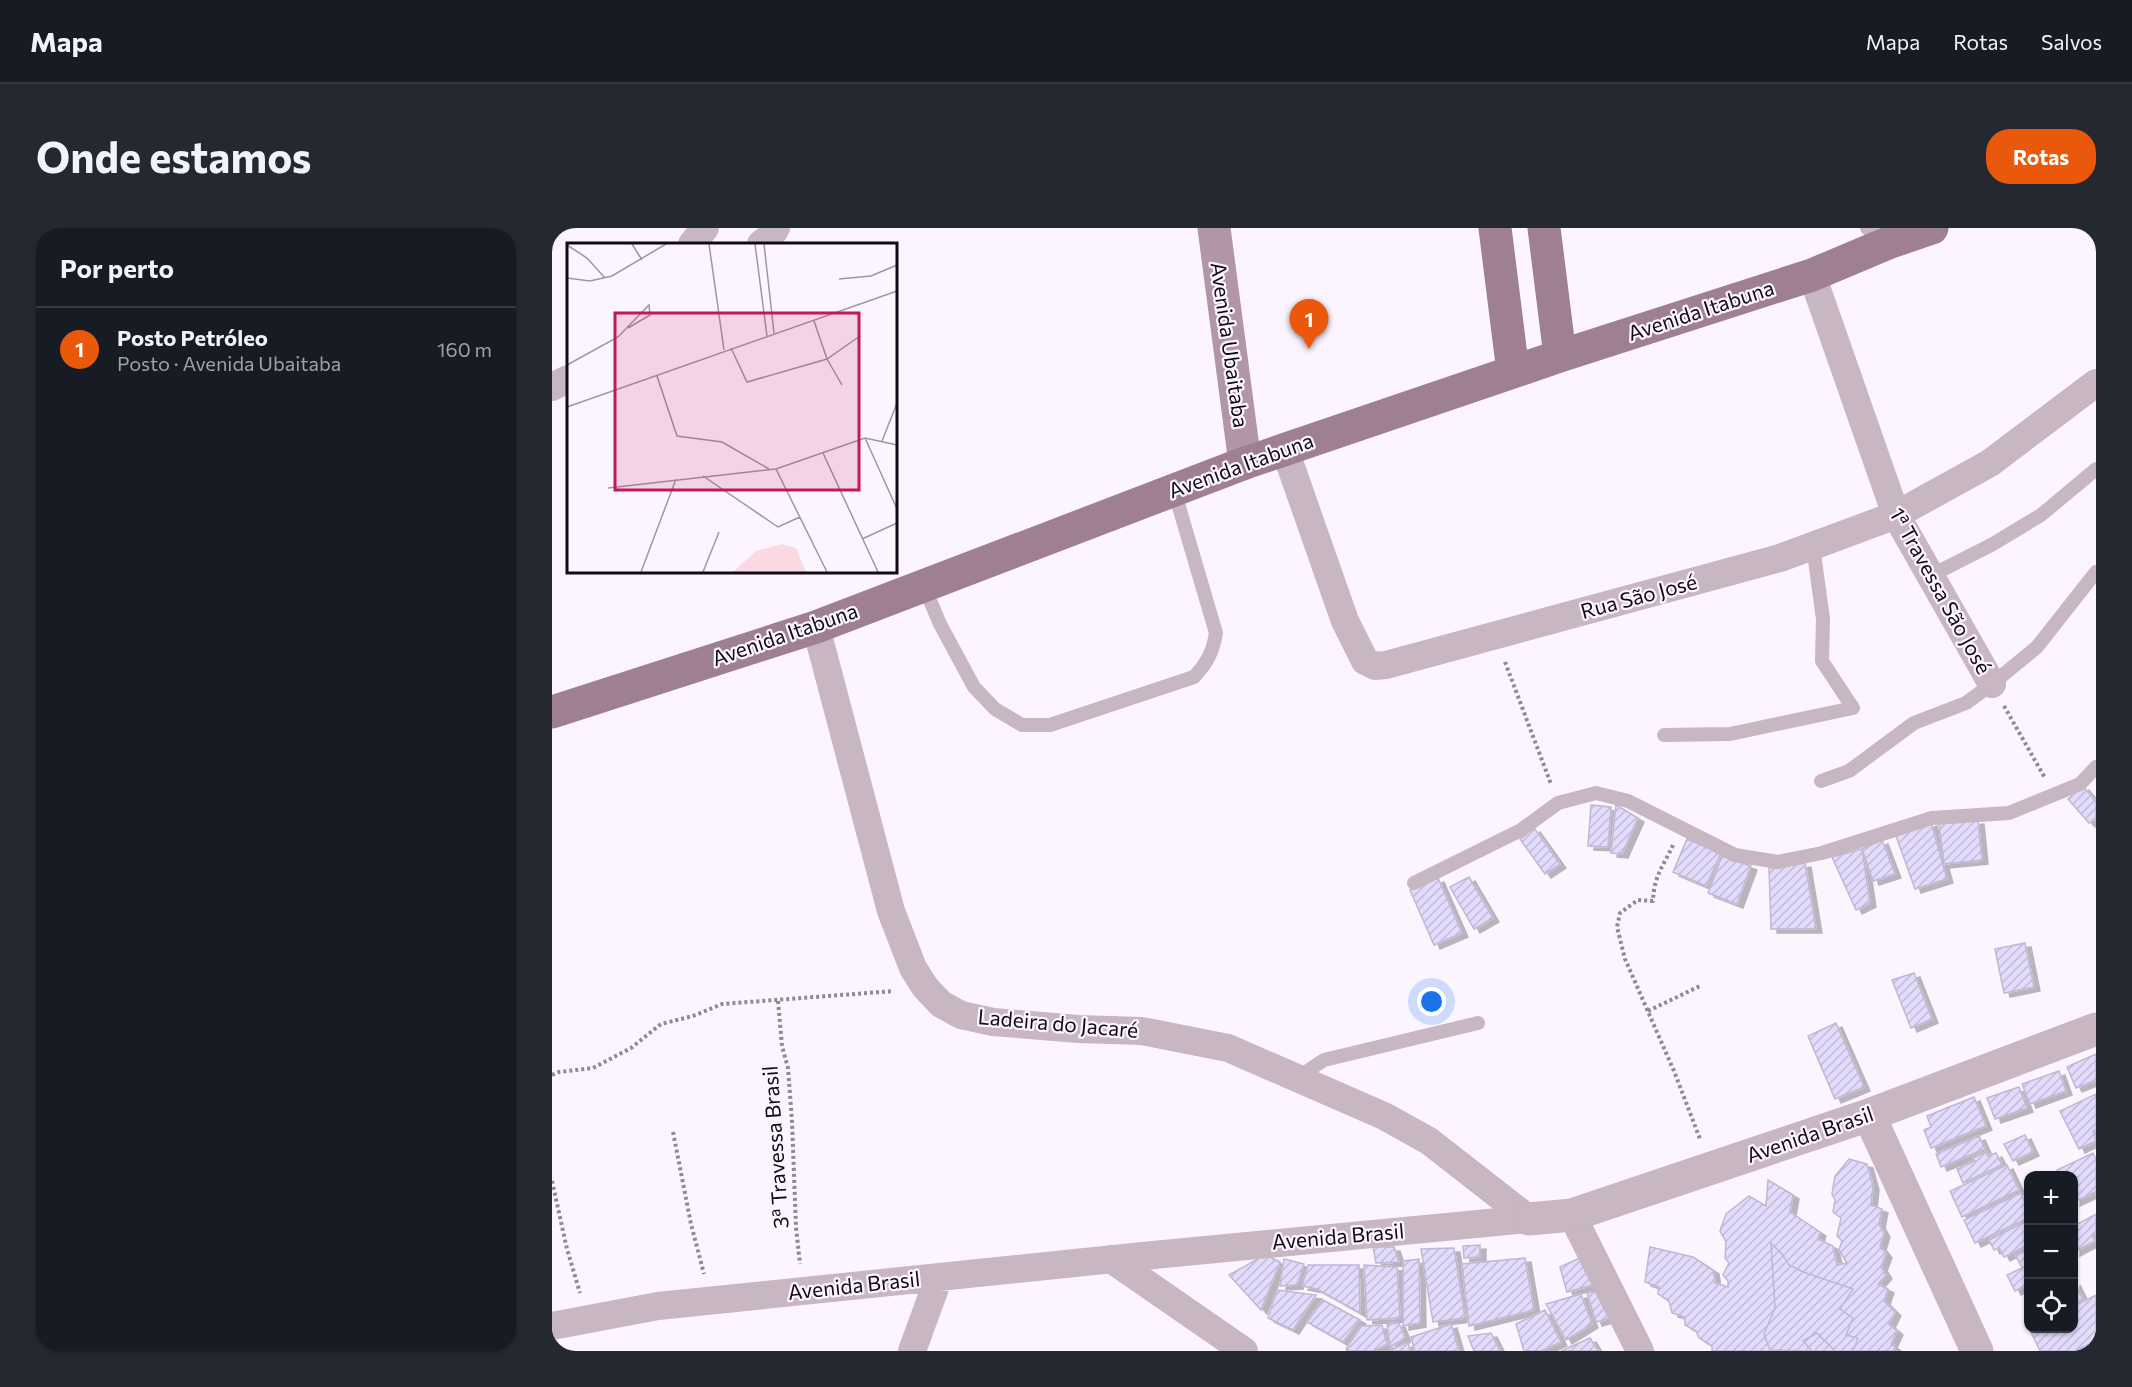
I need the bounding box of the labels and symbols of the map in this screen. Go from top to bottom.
inset map [567,243,897,573]
street label: Avenida Ubaitaba [1206,260,1254,429]
street label: Avenida Itabuna [1624,274,1777,345]
pin: 1 [1290,300,1329,349]
street label: Avenida Itabuna [1165,427,1316,502]
street label: 1ª Travessa São José [1885,503,1997,678]
street label: Rua São José [1578,568,1700,623]
street label: Avenida Itabuna [708,597,861,670]
your location [1417,987,1446,1016]
street label: Ladeira do Jacaré [977,1003,1139,1042]
street label: 3ª Travessa Brasil [756,1065,793,1229]
street label: Avenida Brasil [1743,1100,1876,1167]
street label: Avenida Brasil [1271,1217,1405,1254]
street label: Avenida Brasil [787,1265,921,1304]

